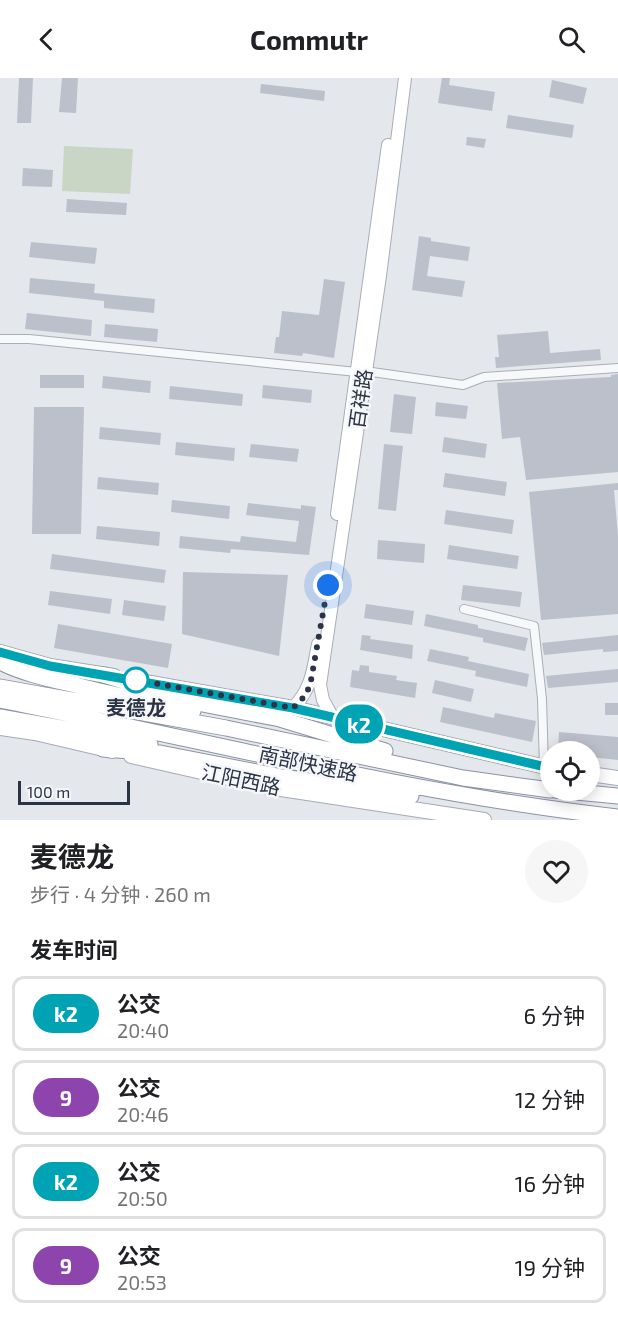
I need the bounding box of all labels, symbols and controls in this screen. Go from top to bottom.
icon: back [30,23,63,56]
text: Commutr [250,23,368,55]
icon: search [555,23,588,56]
street label: 百祥路 [344,367,376,430]
your location [313,570,343,600]
marker: 麦德龙 [123,667,149,693]
place label: 麦德龙 [106,695,166,719]
line badge: k2 [332,704,386,744]
text: k2 [347,712,371,737]
street label: 南部快速路 [257,741,360,785]
map controls [540,741,600,801]
button: locate [540,741,600,801]
street label: 江阳西路 [200,759,283,799]
scale bar [18,778,130,806]
text: 100 m [27,782,70,801]
text: 麦德龙 [30,839,114,873]
button: heart [525,840,588,903]
text: 步行 · 4 分钟 · 260 m [30,882,211,906]
text: 发车时间 [30,936,118,962]
text: 公交 [117,990,161,1016]
text: k2 [54,1001,78,1026]
text: 6 分钟 [524,1002,585,1028]
text: 20:40 [117,1018,169,1042]
text: 公交 [117,1074,161,1100]
text: 9 [60,1085,72,1110]
text: 12 分钟 [515,1086,585,1112]
text: 20:46 [117,1102,169,1126]
text: 公交 [117,1158,161,1184]
text: k2 [54,1169,78,1194]
text: 16 分钟 [515,1170,585,1196]
text: 20:50 [117,1186,168,1210]
text: 公交 [117,1242,161,1268]
text: 9 [60,1253,72,1278]
text: 19 分钟 [515,1254,585,1280]
text: 20:53 [117,1270,167,1294]

